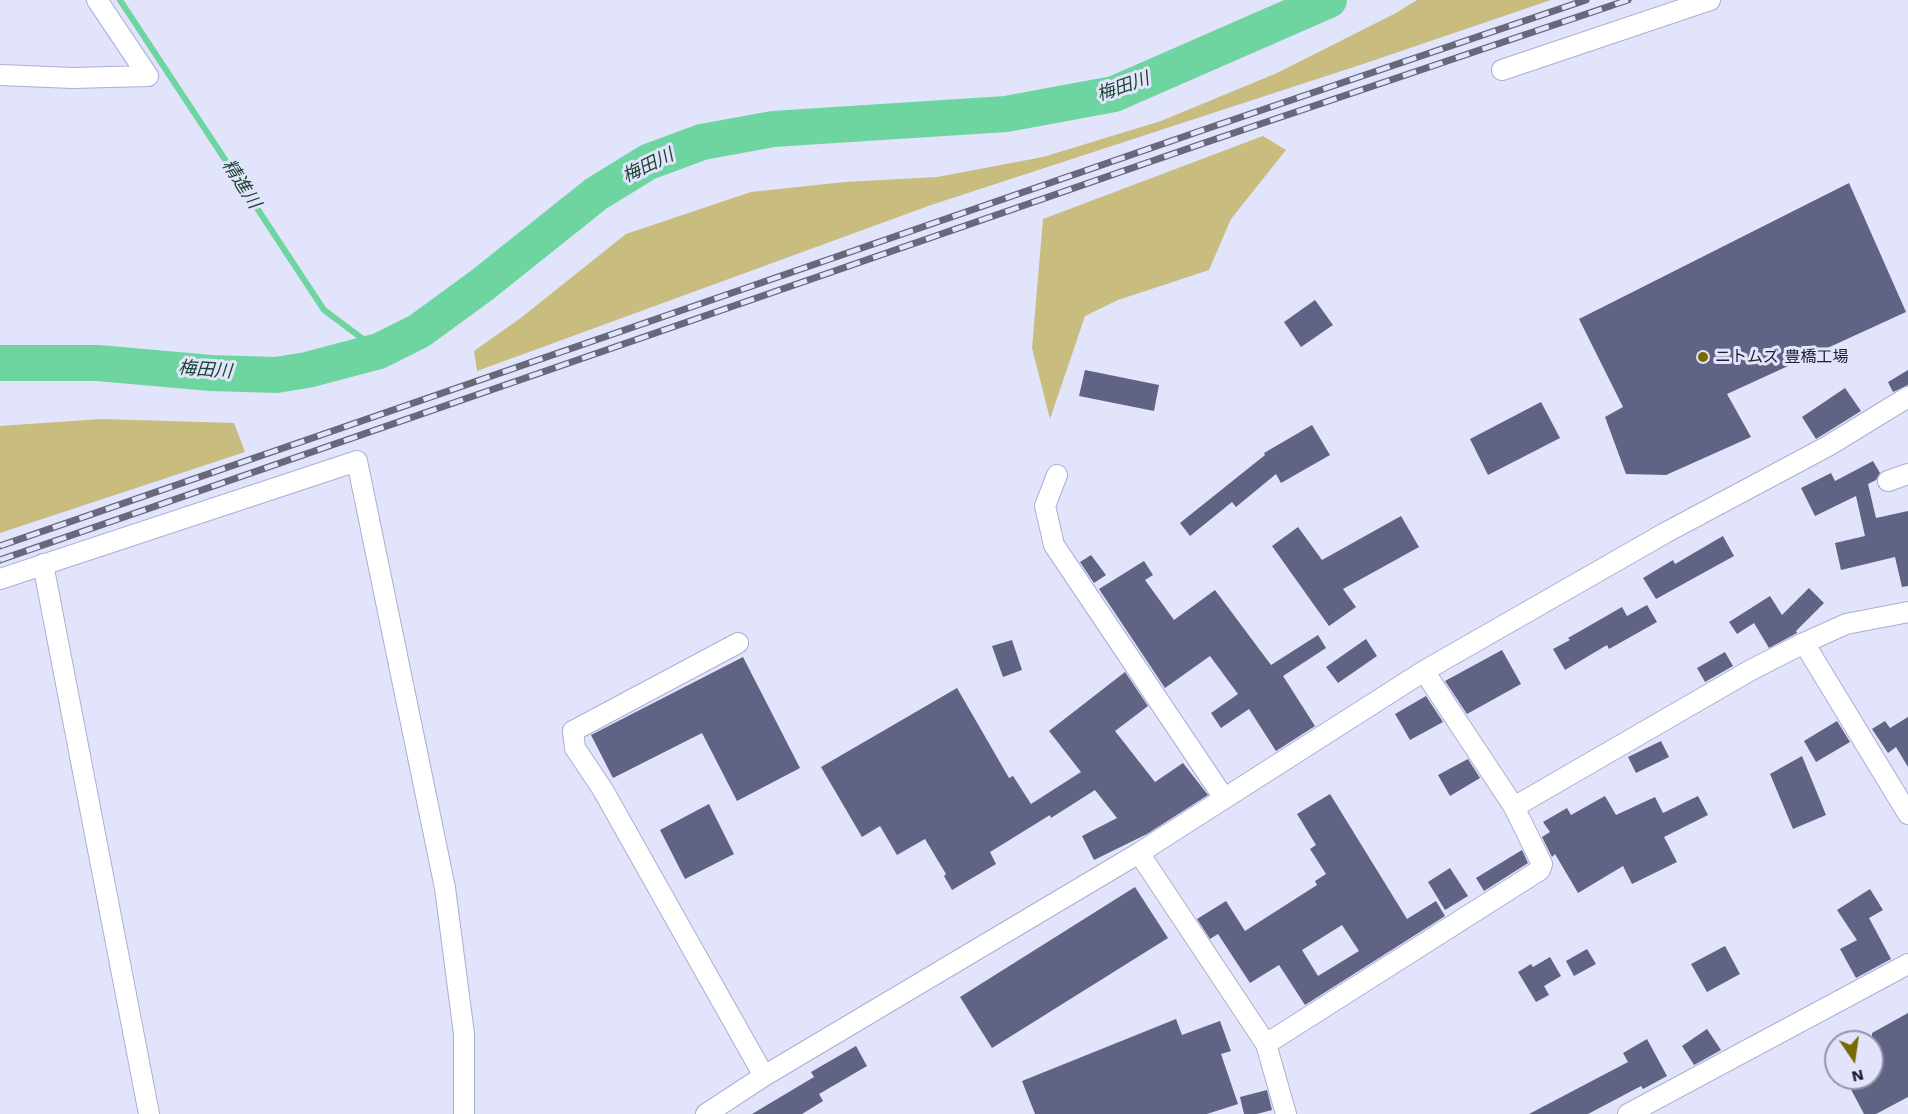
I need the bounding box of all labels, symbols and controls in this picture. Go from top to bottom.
water label: 梅田川 [1094,68,1152,106]
water label: 梅田川 [619,144,677,188]
water label: 精進川 [217,155,265,213]
place label: ニトムズ 豊橋工場 [1715,347,1848,367]
marker: ニトムズ 豊橋工場 [1696,350,1710,364]
water label: 梅田川 [177,357,233,383]
north arrow [1824,1030,1884,1090]
text: N [1850,1065,1866,1087]

